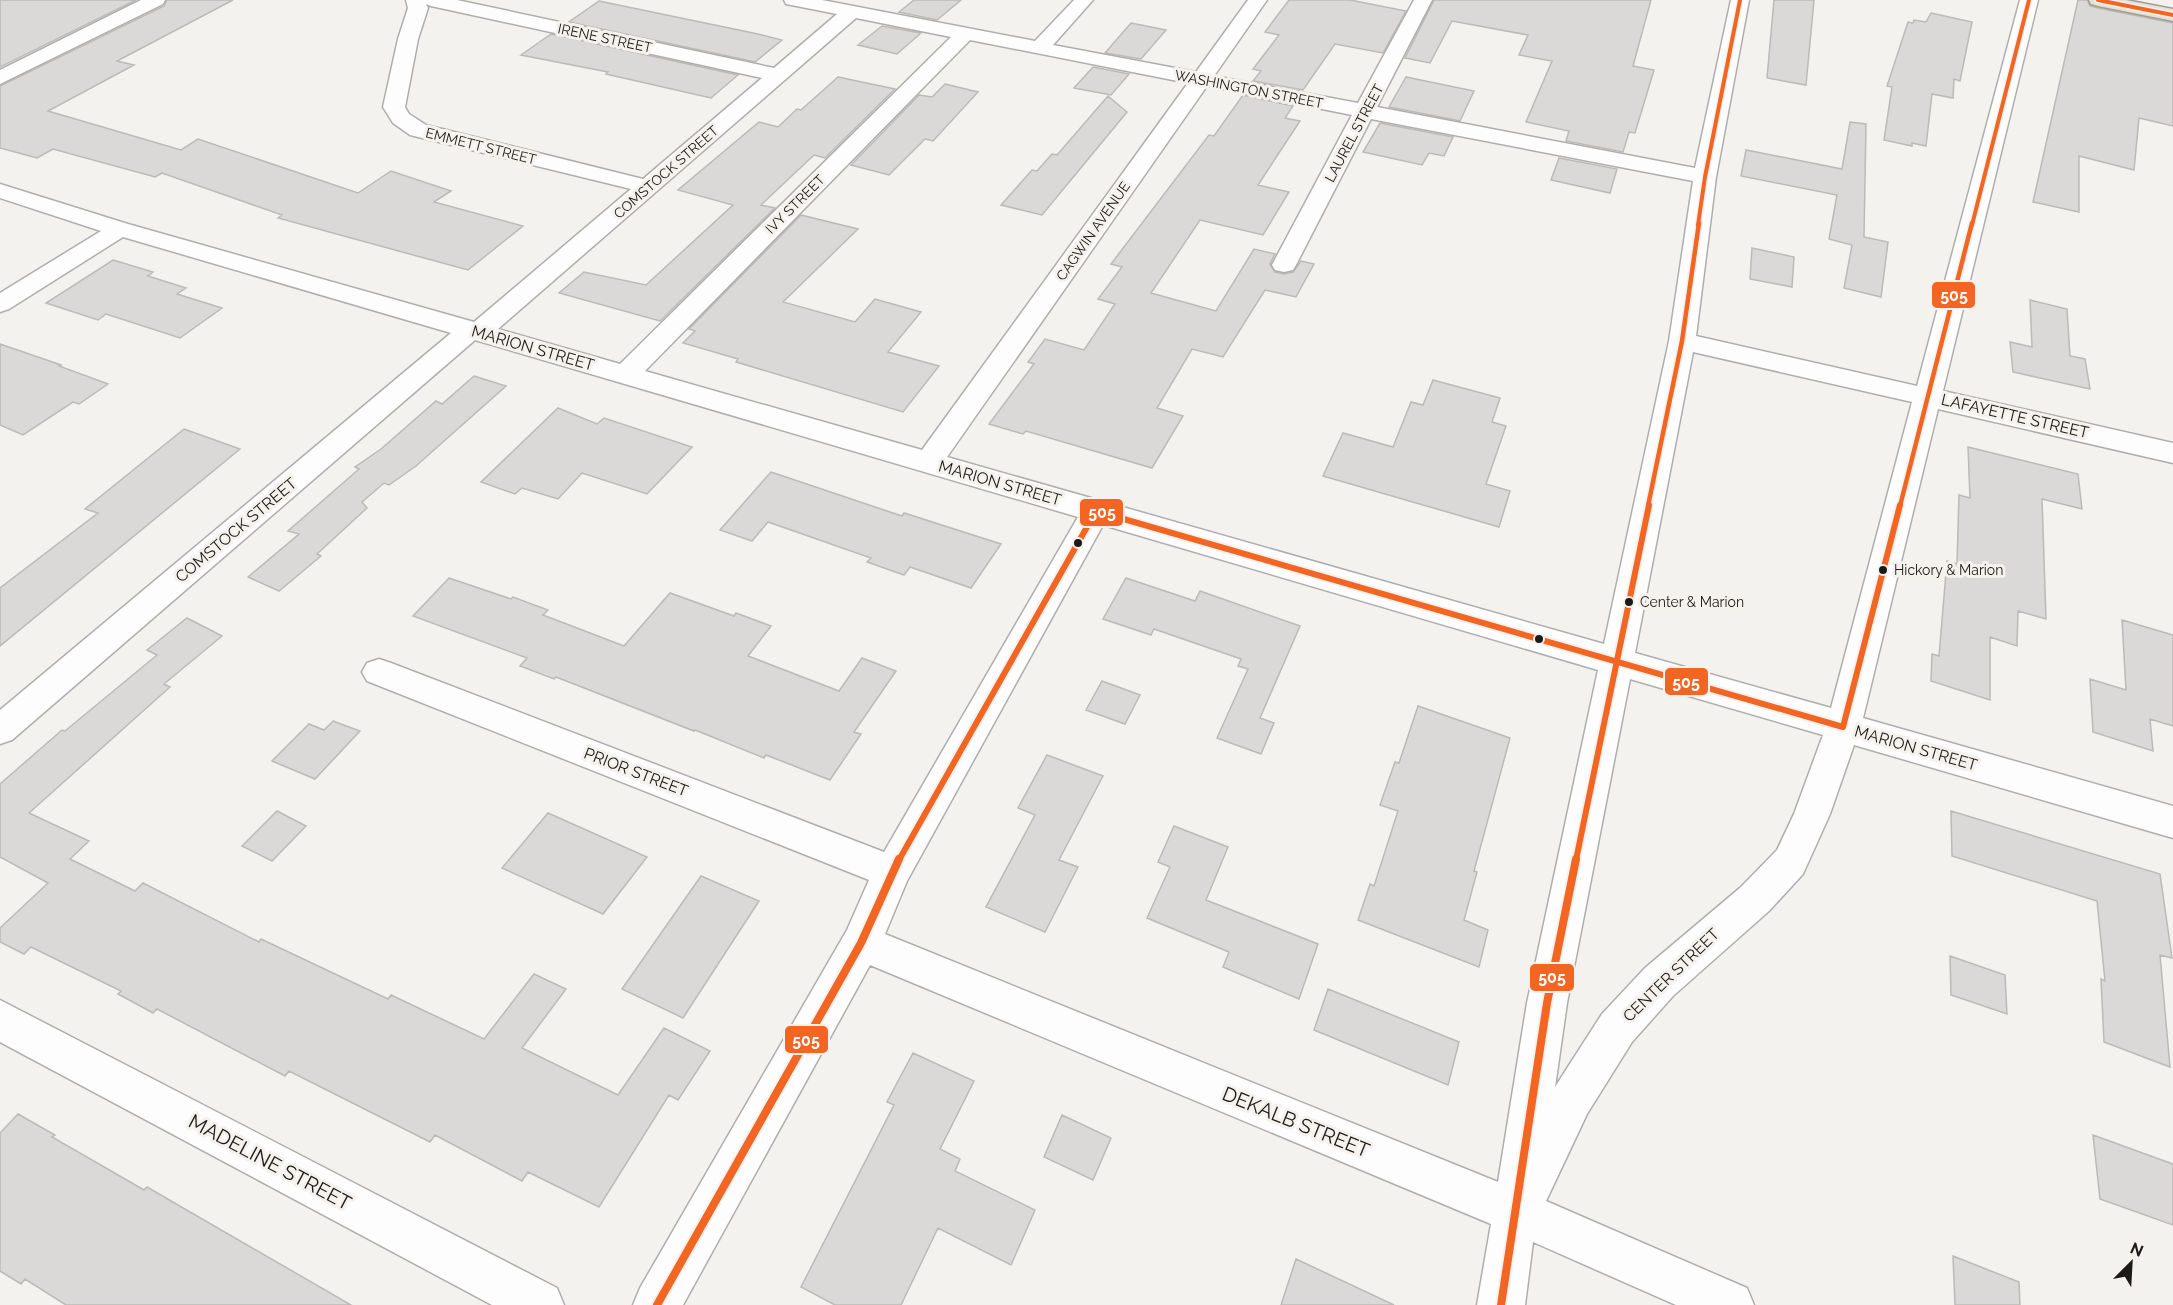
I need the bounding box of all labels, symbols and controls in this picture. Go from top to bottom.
street label: IRENE STREET [556,20,654,56]
street label: WASHINGTON STREET [1173,67,1325,111]
street label: LAUREL STREET [1321,81,1387,185]
street label: COMSTOCK STREET [610,122,722,222]
street label: EMMETT STREET [424,124,538,168]
street label: IVY STREET [762,171,828,237]
street label: CAGWIN AVENUE [1053,179,1133,283]
line badge: 505 [1931,281,1976,309]
text: 505 [1940,286,1968,305]
street label: MARION STREET [469,321,597,375]
street label: LAFAYETTE STREET [1939,390,2091,442]
street label: MARION STREET [936,456,1064,510]
street label: COMSTOCK STREET [172,474,301,586]
line badge: 505 [1079,498,1124,527]
text: 505 [1088,503,1116,522]
unlabelled marker [1072,537,1084,549]
place label: Hickory & Marion [1894,562,2003,578]
marker: Hickory & Marion [1877,564,1889,576]
place label: Center & Marion [1640,594,1744,610]
marker: Center & Marion [1623,596,1635,608]
unlabelled marker [1533,633,1545,645]
line badge: 505 [1664,667,1709,696]
text: 505 [1672,673,1700,692]
street label: MARION STREET [1852,721,1980,775]
street label: PRIOR STREET [581,743,691,801]
street label: CENTER STREET [1619,924,1723,1026]
line badge: 505 [1529,963,1575,992]
text: 505 [1538,968,1566,987]
line badge: 505 [784,1025,829,1054]
text: 505 [792,1031,820,1050]
street label: DEKALB STREET [1219,1081,1373,1163]
street label: MADELINE STREET [185,1109,355,1215]
north arrow [2101,1233,2161,1293]
text: N [2127,1239,2146,1261]

